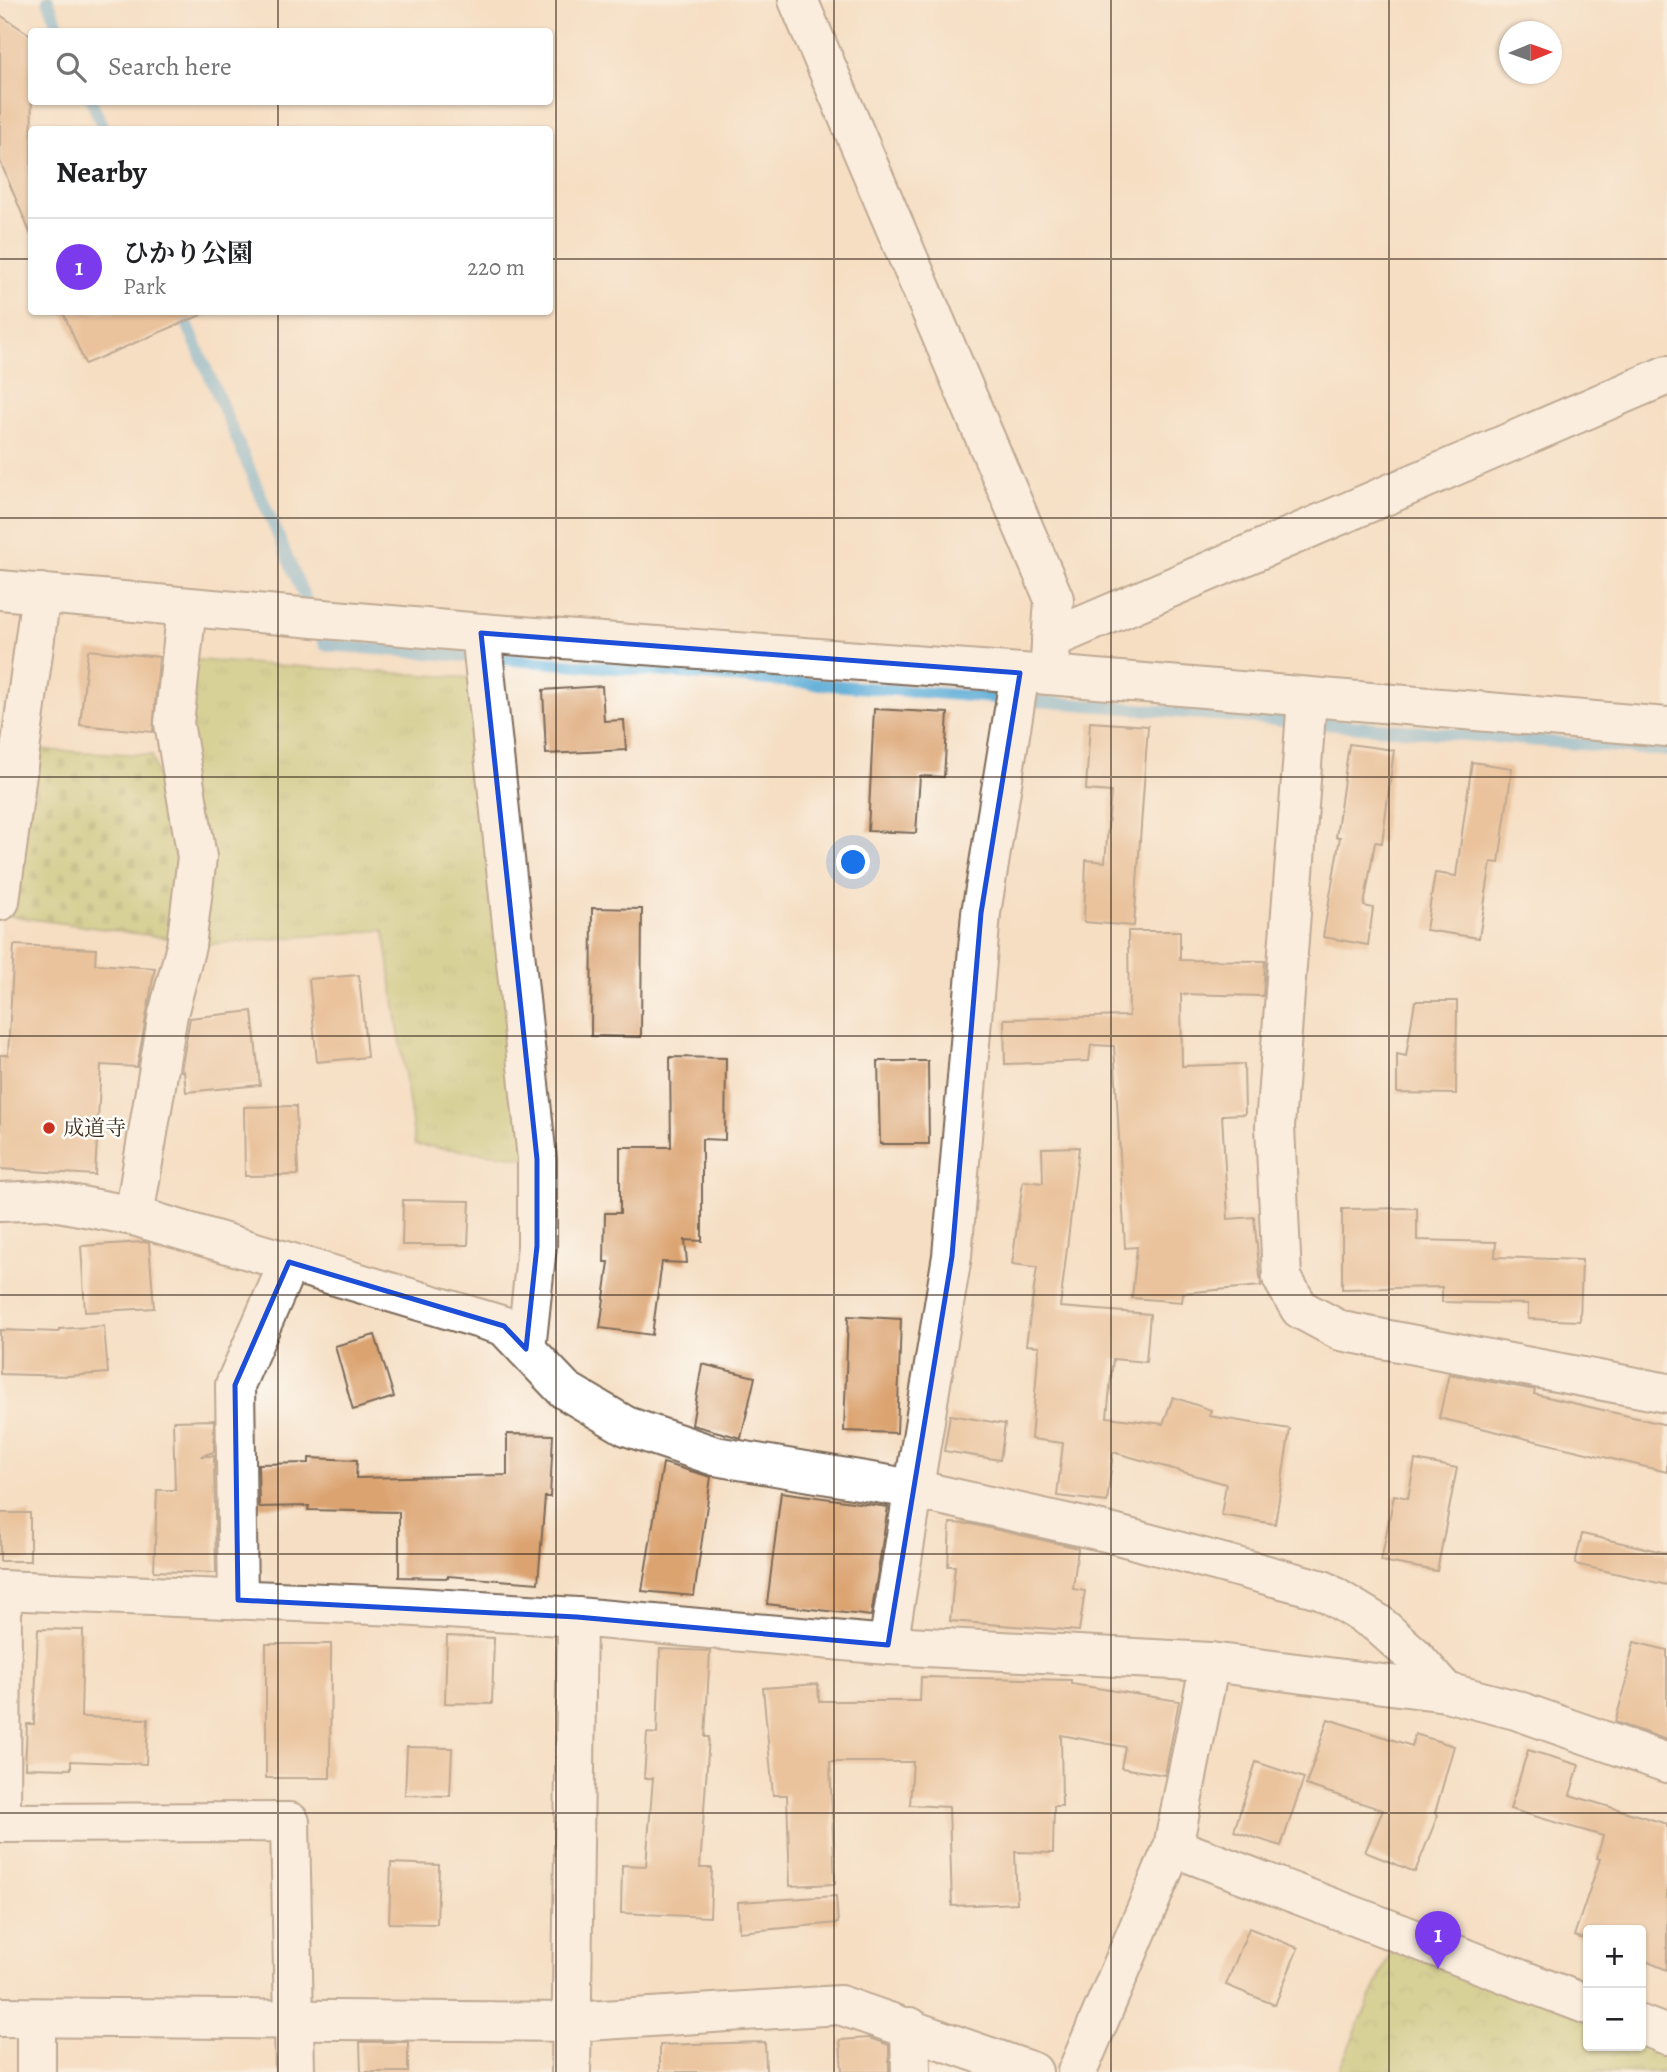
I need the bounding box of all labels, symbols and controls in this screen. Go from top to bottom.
north arrow [1499,21,1562,84]
search box [28,28,553,105]
icon: search [52,48,90,86]
text: Search here [108,49,232,84]
text: Nearby [56,152,147,192]
text: ひかり公園 [123,236,253,271]
text: 1 [75,252,83,283]
text: 220 m [467,252,525,283]
text: Park [123,271,166,302]
your location [836,845,870,879]
place label: 成道寺 [63,1114,126,1142]
marker: 成道寺 [41,1120,57,1136]
pin: 1 [1415,1911,1461,1969]
map controls [1583,1925,1646,2051]
button: + [1583,1925,1646,1988]
button: − [1583,1988,1646,2051]

